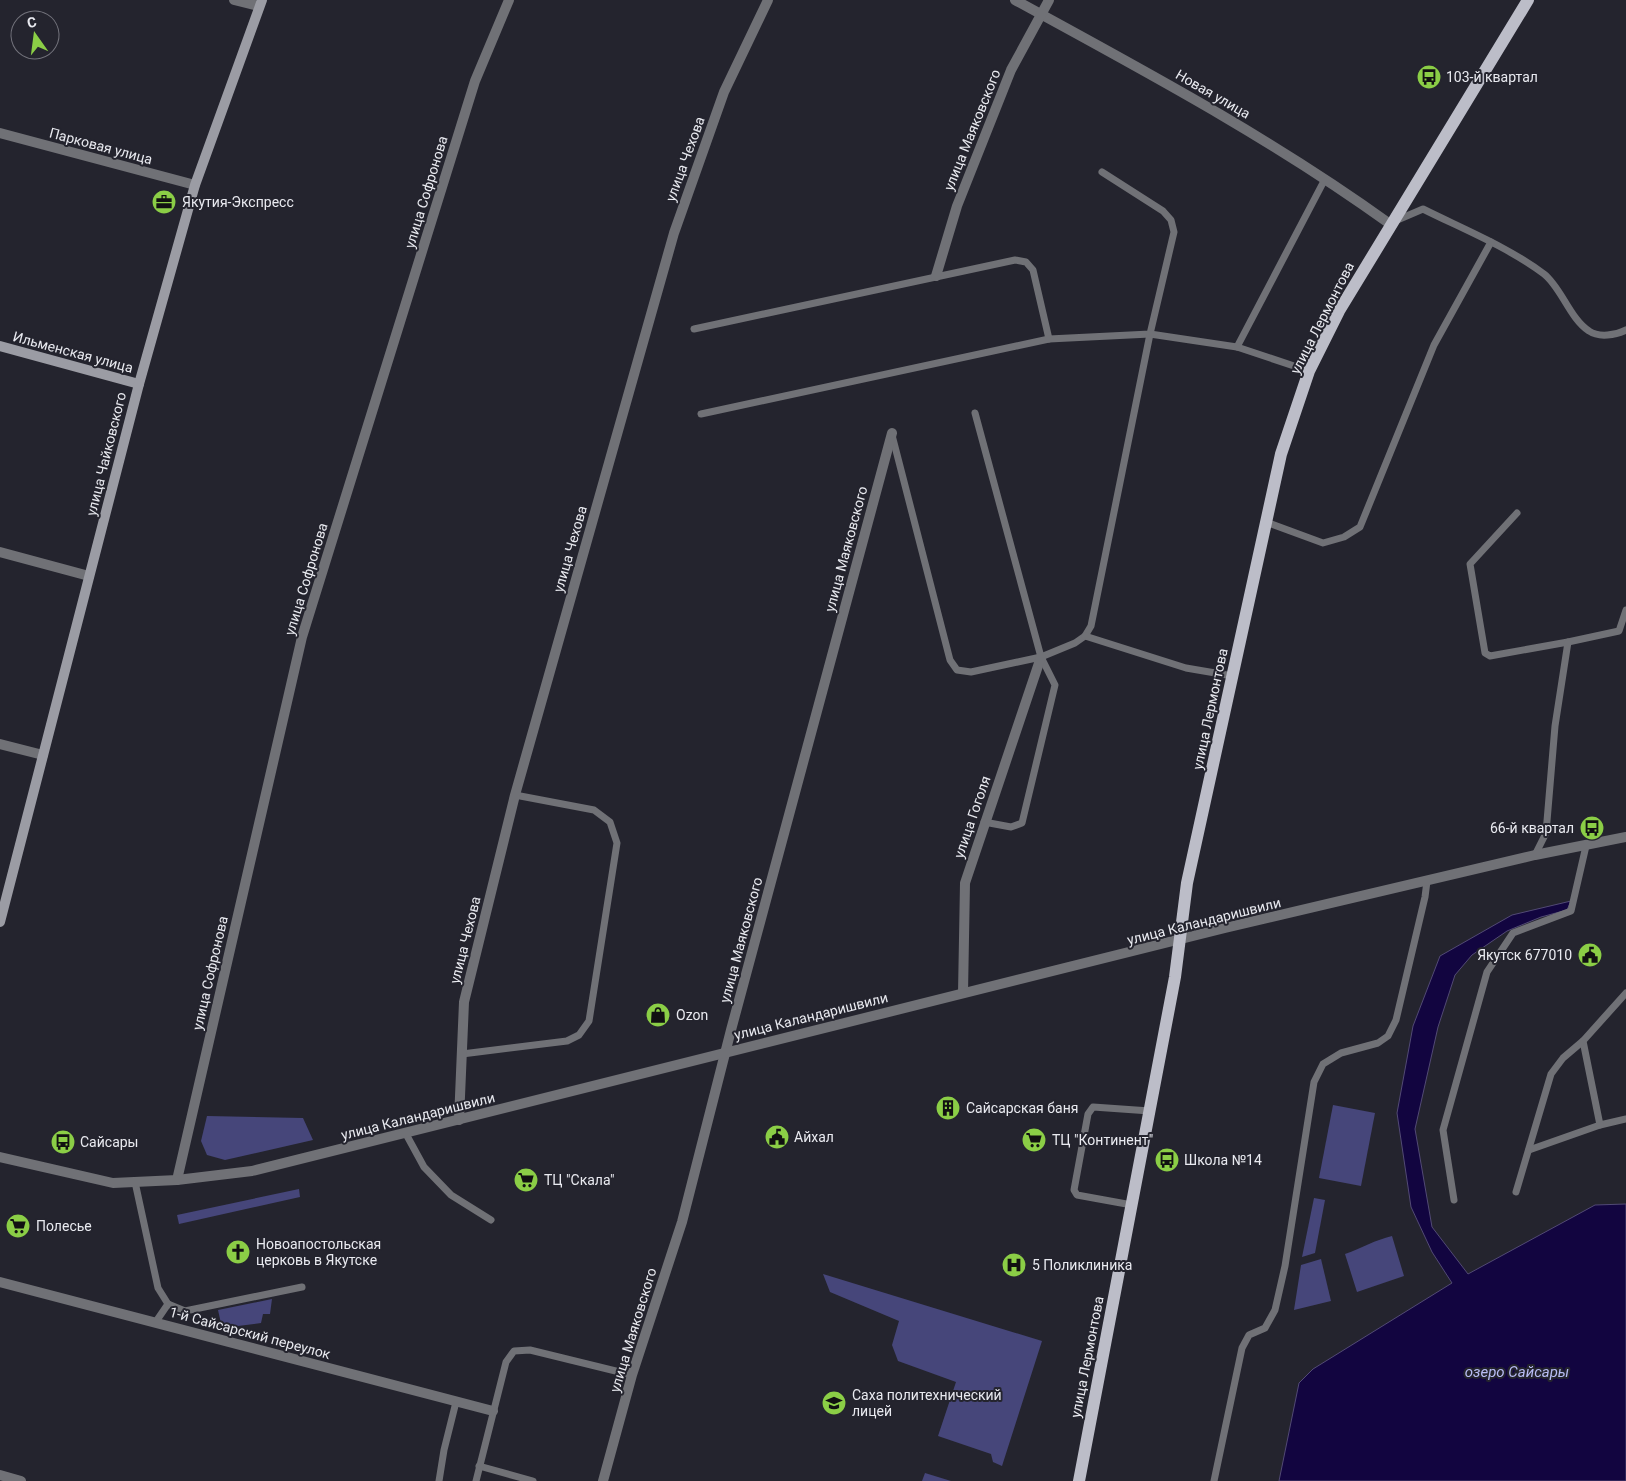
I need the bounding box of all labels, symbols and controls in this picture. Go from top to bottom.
north arrow [10,10,60,60]
text: С [25,14,38,31]
bus stop icon: 103-й квартал [1416,64,1442,90]
street label: Новая улица [1173,66,1253,122]
street label: улица Маяковского [940,67,1004,193]
place label: 103-й квартал [1446,69,1538,85]
street label: улица Чехова [662,114,708,204]
street label: Парковая улица [48,125,154,167]
street label: улица Софронова [401,134,451,250]
office icon: Якутия-Экспресс [151,189,177,215]
place label: Якутия-Экспресс [182,194,294,210]
street label: улица Лермонтова [1287,259,1357,377]
street label: Ильменская улица [11,328,135,376]
street label: улица Чайковского [83,390,129,518]
street label: улица Маяковского [822,484,870,614]
street label: улица Чехова [550,504,590,594]
street label: улица Софронова [281,521,331,637]
street label: улица Лермонтова [1189,647,1231,771]
street label: улица Гоголя [950,774,994,860]
bus stop icon: 66-й квартал [1579,815,1605,841]
place label: 66-й квартал [1490,820,1574,836]
street label: улица Маяковского [717,875,765,1005]
street label: улица Каландаришвили [1125,894,1283,948]
street label: улица Чехова [446,895,484,985]
street label: улица Софронова [189,914,231,1032]
public building icon: Якутск 677010 [1577,942,1603,968]
place label: Якутск 677010 [1477,947,1572,963]
street label: улица Каландаришвили [732,989,890,1043]
shop icon: Ozon [645,1002,671,1028]
place label: Ozon [676,1007,708,1023]
street label: улица Каландаришвили [339,1089,497,1143]
building icon: Сайсарская баня [935,1095,961,1121]
place label: Сайсарская баня [966,1100,1078,1116]
public building icon: Айхал [764,1124,790,1150]
supermarket icon: ТЦ "Континент" [1021,1127,1047,1153]
bus stop icon: Сайсары [50,1129,76,1155]
place label: Айхал [794,1129,834,1145]
place label: ТЦ "Континент" [1052,1132,1153,1148]
place label: Сайсары [80,1134,138,1150]
bus stop icon: Школа №14 [1154,1147,1180,1173]
place label: Школа №14 [1184,1152,1262,1168]
supermarket icon: ТЦ "Скала" [513,1167,539,1193]
place label: ТЦ "Скала" [544,1172,615,1188]
supermarket icon: Полесье [5,1213,31,1239]
place label: Полесье [36,1218,92,1234]
place label: Новоапостольская церковь в Якутске [256,1236,381,1268]
church icon: Новоапостольская церковь в Якутске [225,1239,251,1265]
hospital icon: 5 Поликлиника [1001,1252,1027,1278]
place label: 5 Поликлиника [1032,1257,1132,1273]
street label: улица Маяковского [606,1266,660,1394]
street label: улица Лермонтова [1067,1295,1107,1419]
street label: 1-й Сайсарский переулок [168,1304,333,1362]
water label: озеро Сайсары [1465,1363,1569,1381]
place label: Саха политехнический лицей [852,1387,1002,1419]
school or university icon: Саха политехнический лицей [821,1390,847,1416]

